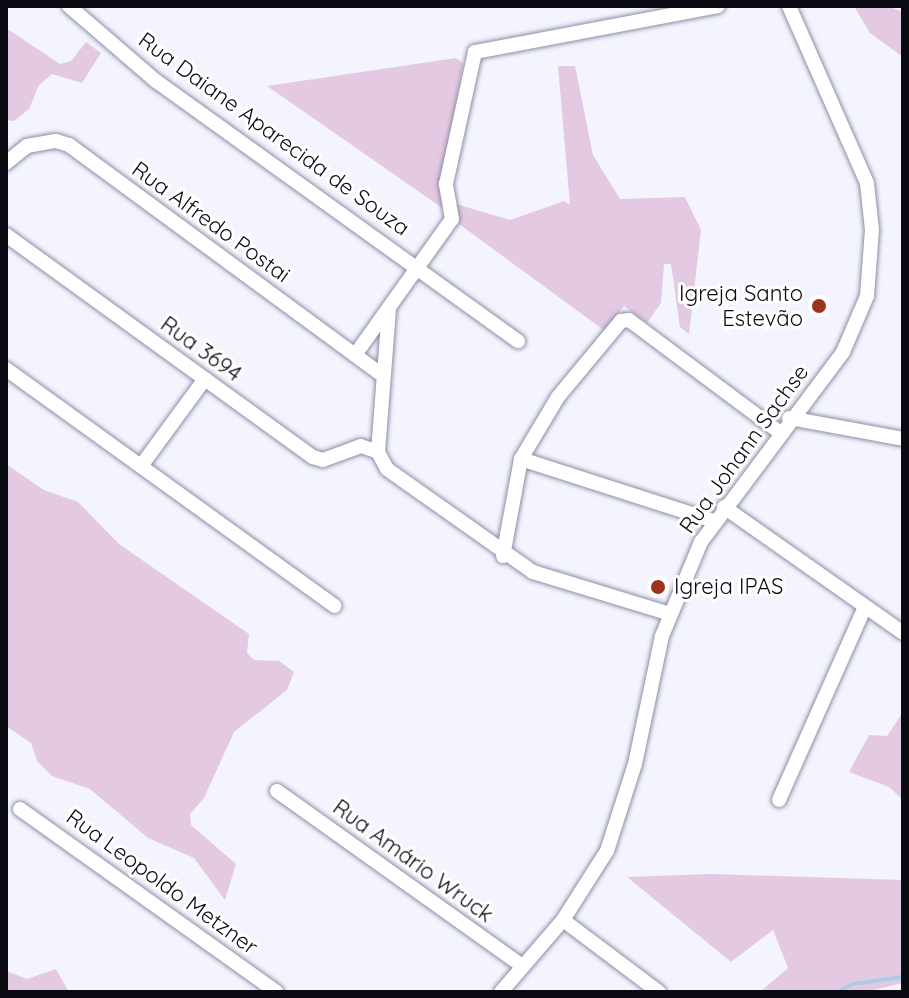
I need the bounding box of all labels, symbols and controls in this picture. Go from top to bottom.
street label: Rua Daiane Aparecida de Souza [133,27,415,241]
street label: Rua Alfredo Postai [127,156,295,288]
place label: Igreja Santo Estevão [679,280,803,332]
marker: Igreja Santo Estevão [810,297,828,315]
street label: Rua 3694 [155,311,247,387]
street label: Rua Johann Sachse [674,360,814,538]
place label: Igreja IPAS [674,574,783,600]
marker: Igreja IPAS [649,578,667,596]
street label: Rua Amário Wruck [328,794,498,928]
street label: Rua Leopoldo Metzner [61,804,263,960]

